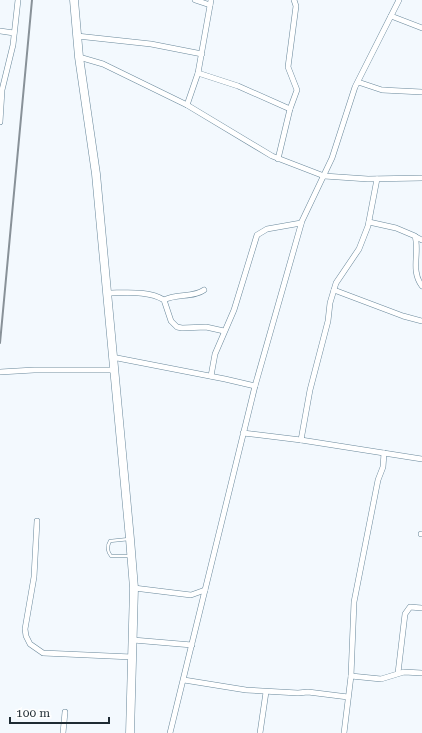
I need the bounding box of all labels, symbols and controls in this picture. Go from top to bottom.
scale bar [10,699,109,725]
text: 100 m [16,706,50,720]

